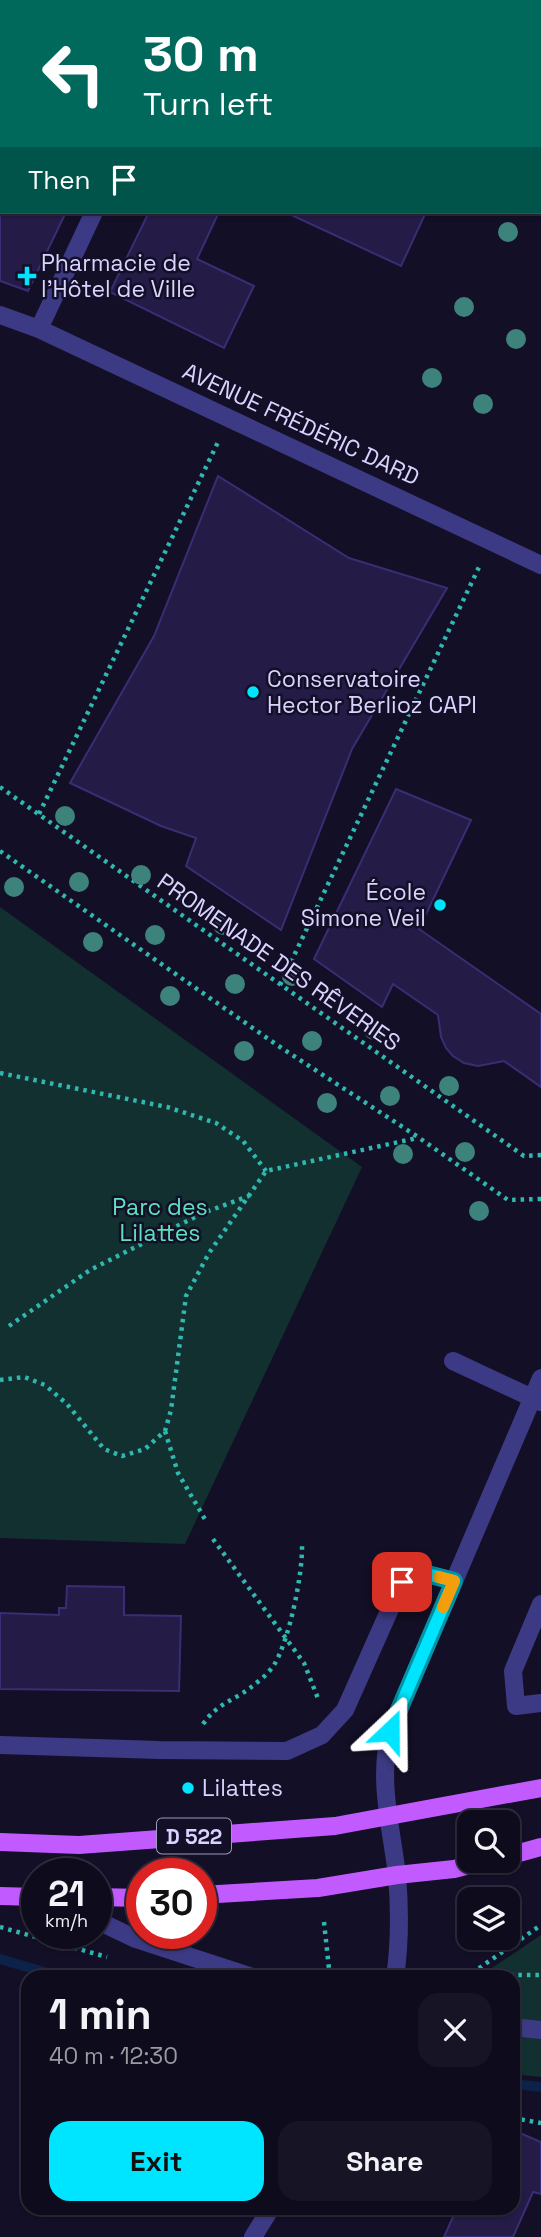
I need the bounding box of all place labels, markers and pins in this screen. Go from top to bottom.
place label: Pharmacie de l'Hôtel de Ville [41,248,195,304]
marker: Pharmacie de l'Hôtel de Ville [19,268,35,284]
place label: Conservatoire Hector Berlioz CAPI [267,664,477,720]
marker: Conservatoire Hector Berlioz CAPI [245,684,261,700]
place label: École Simone Veil [301,877,426,933]
marker: École Simone Veil [432,897,448,913]
pin [372,1552,432,1612]
place label: Lilattes [202,1773,283,1803]
marker: Lilattes [180,1780,196,1796]

